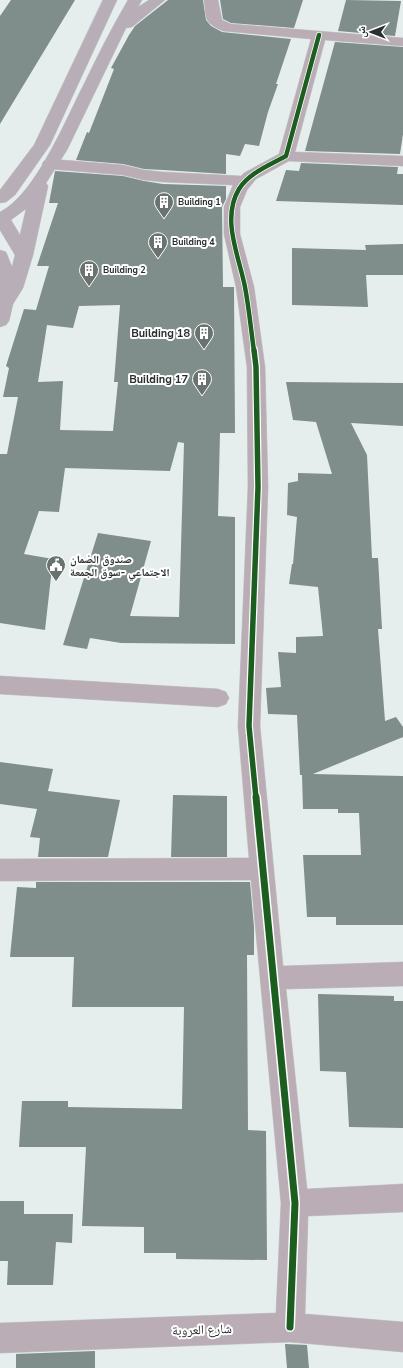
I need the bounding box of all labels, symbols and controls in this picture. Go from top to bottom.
north arrow [351,12,391,52]
text: ش [354,26,369,38]
building icon: Building 1 [153,191,175,219]
place label: Building 1 [178,196,221,208]
building icon: Building 4 [147,231,169,259]
place label: Building 4 [172,236,215,248]
building icon: Building 2 [78,259,100,287]
place label: Building 2 [103,264,146,276]
building icon: Building 18 [193,322,215,350]
place label: Building 18 [131,326,190,341]
building icon: Building 17 [191,368,213,396]
place label: Building 17 [129,372,188,387]
place label: صندوق الضمان الاجتماعي -سوق الجمعة [70,552,170,580]
public building icon: صندوق الضمان الاجتماعي -سوق الجمعة [45,554,67,582]
street label: شارع العروبة [172,1320,232,1340]

